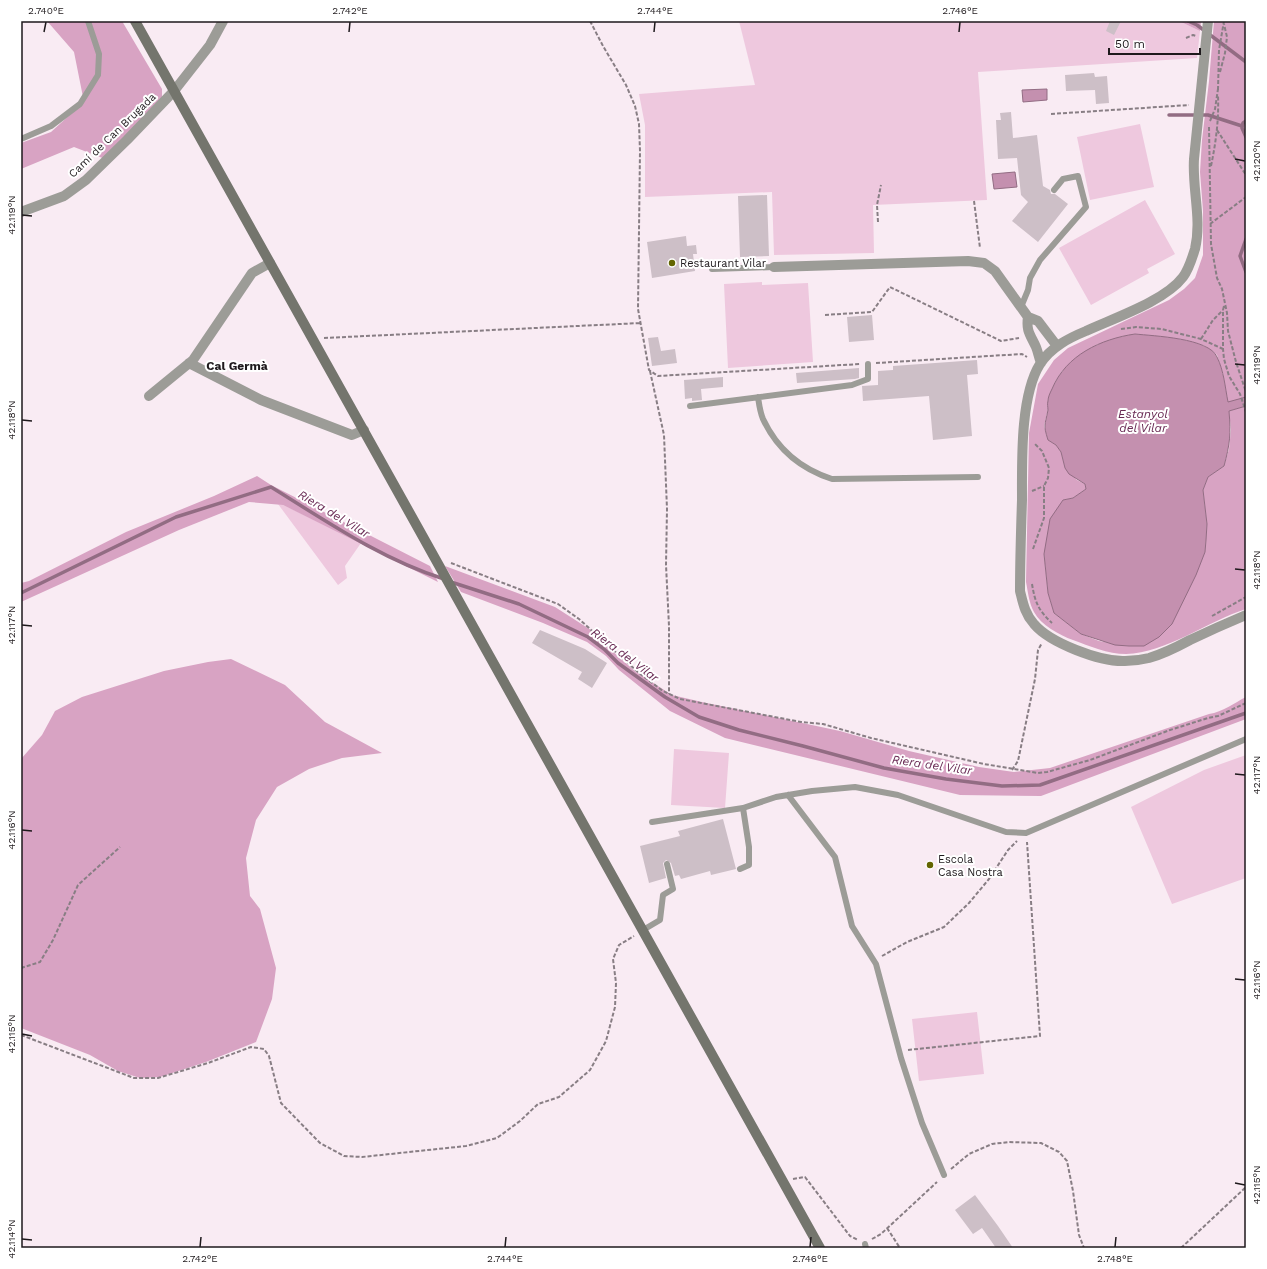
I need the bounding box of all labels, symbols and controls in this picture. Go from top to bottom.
text: 2.740°E [28,5,64,16]
text: 2.742°E [332,5,368,16]
text: 2.744°E [637,5,673,16]
text: 2.746°E [942,5,978,16]
scale bar [1109,30,1200,56]
text: 50 m [1115,37,1145,51]
street label: Camí de Can Brugada [66,90,159,180]
text: 42.120°N [1251,140,1262,182]
text: 42.119°N [6,195,17,235]
place label: Restaurant Vilar [680,257,767,270]
marker: Restaurant Vilar [667,258,677,268]
text: 42.119°N [1251,345,1262,385]
district label: Cal Germà [206,359,268,373]
text: 42.118°N [6,400,17,440]
water label: Estanyol del Vilar [1118,407,1168,435]
water label: Riera del Vilar [296,487,373,541]
text: 42.118°N [1251,550,1262,590]
text: 42.117°N [6,606,17,644]
water label: Riera del Vilar [589,625,663,686]
water label: Riera del Vilar [891,752,974,778]
text: 42.117°N [1251,756,1262,794]
text: 42.116°N [6,810,17,850]
place label: Escola Casa Nostra [938,853,1003,879]
marker: Escola Casa Nostra [925,860,935,870]
text: 42.116°N [1251,960,1262,1000]
text: 42.115°N [6,1015,17,1053]
text: 42.115°N [1251,1166,1262,1204]
text: 42.114°N [6,1219,17,1259]
text: 2.742°E [182,1253,218,1264]
text: 2.744°E [487,1253,523,1264]
text: 2.746°E [792,1253,828,1264]
text: 2.748°E [1097,1253,1133,1264]

